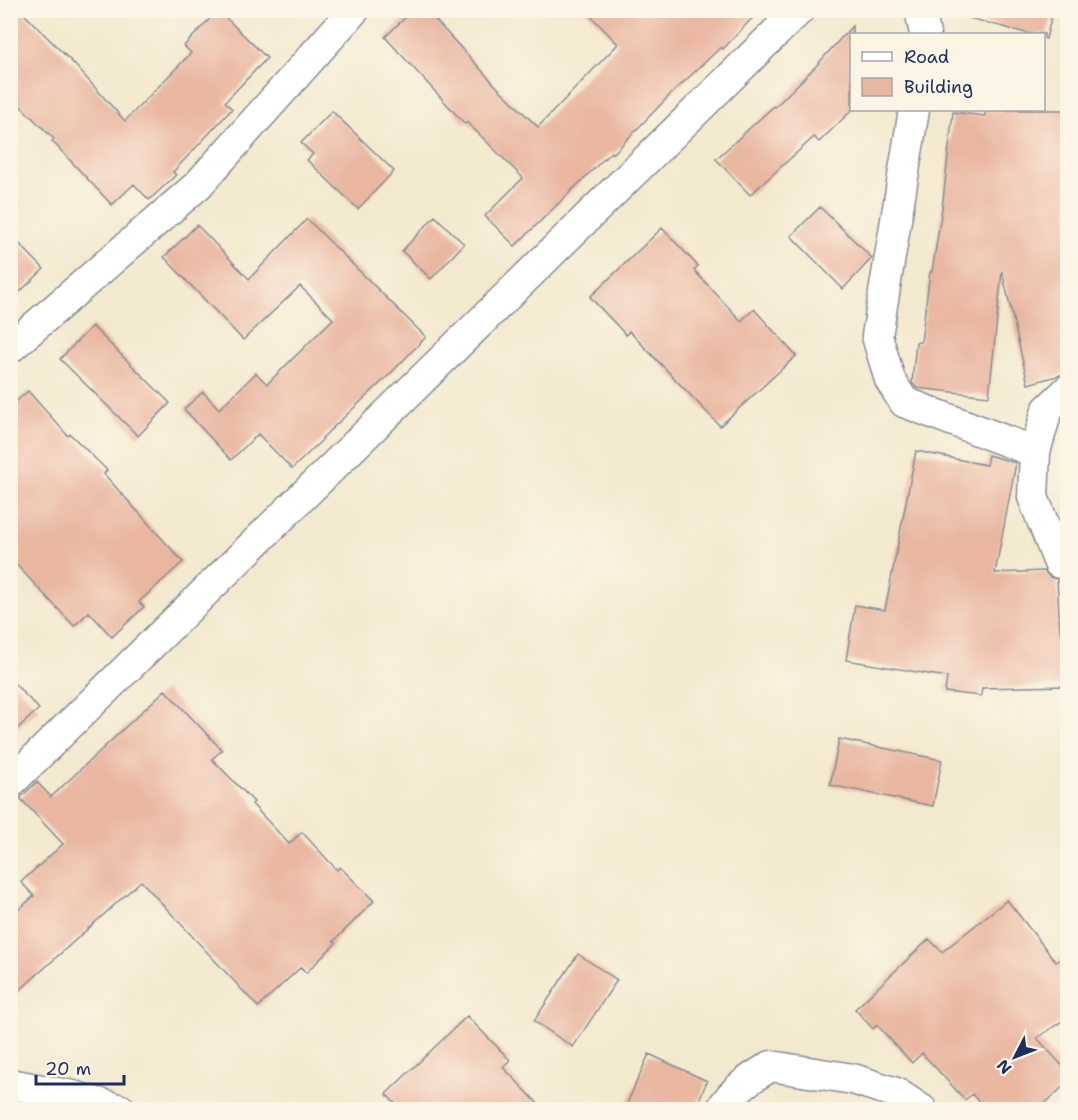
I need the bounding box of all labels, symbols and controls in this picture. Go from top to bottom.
legend [850,33,1045,111]
text: Road [904,45,949,69]
text: Building [904,75,973,99]
north arrow [985,1027,1045,1087]
scale bar [36,1048,124,1086]
text: N [992,1055,1016,1078]
text: 20 m [45,1057,91,1081]

